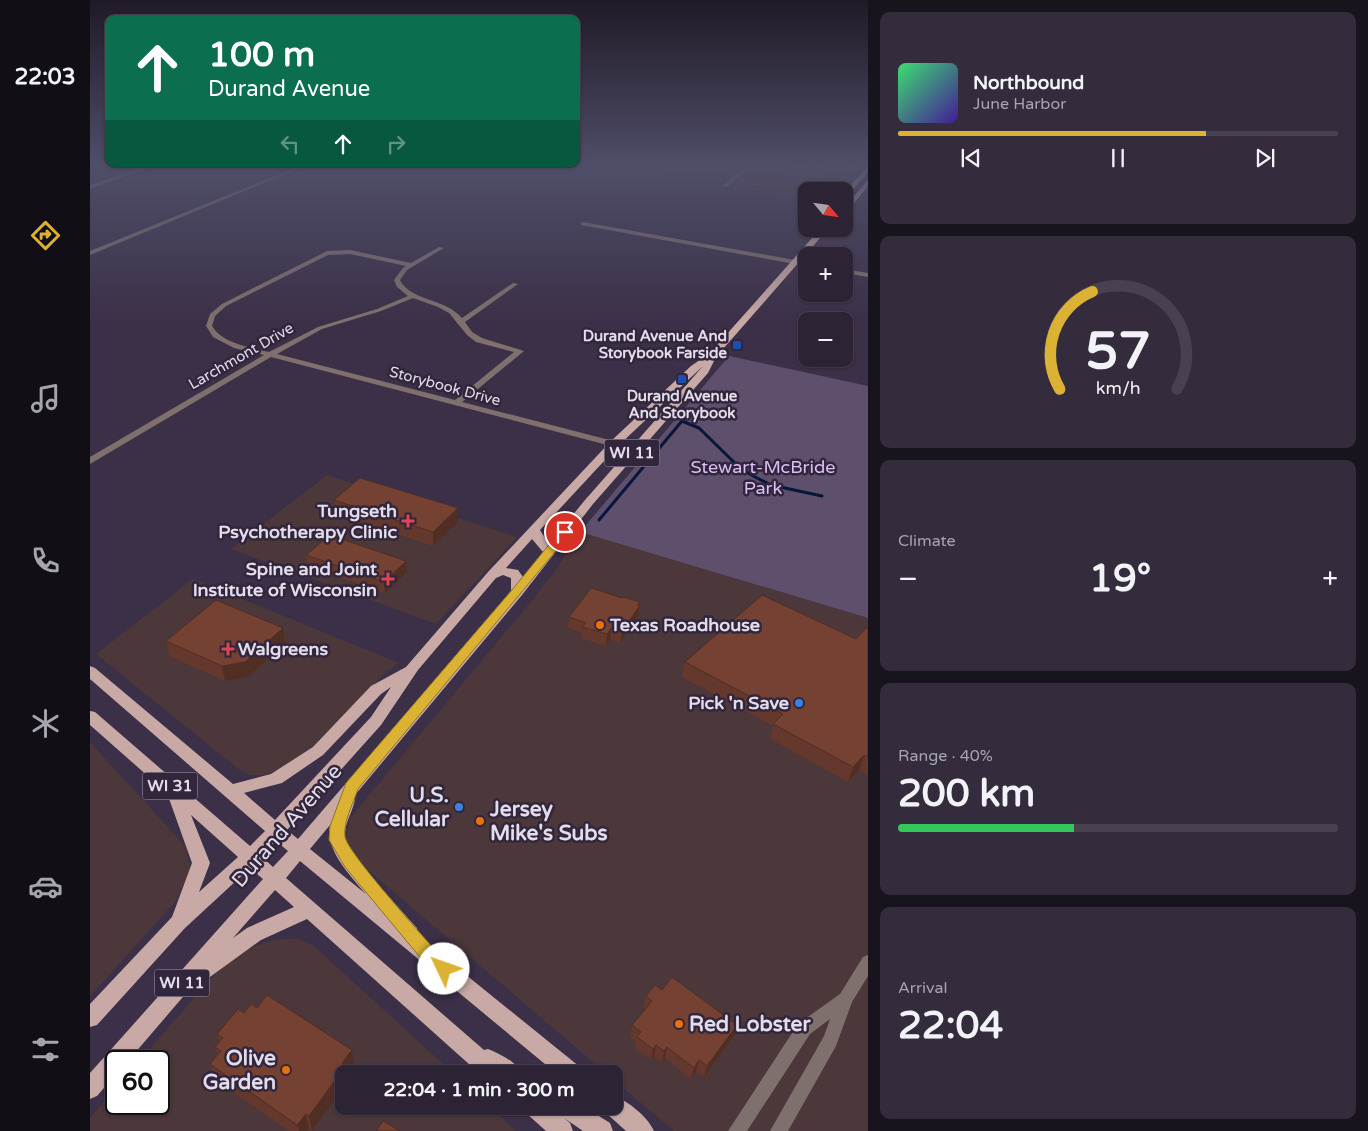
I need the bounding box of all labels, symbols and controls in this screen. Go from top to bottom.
text: 100 m [208,34,315,76]
icon: ahead [125,35,190,100]
text: 22:03 [15,64,75,90]
text: Northbound [973,72,1084,94]
text: Durand Avenue [208,76,370,102]
text: June Harbor [973,94,1066,114]
icon: left [276,130,304,158]
icon: ahead [329,130,357,158]
icon: right [382,130,410,158]
icon: previous [957,144,985,172]
icon: pause [1104,144,1132,172]
icon: next [1251,144,1279,172]
north arrow [798,182,852,238]
map controls [798,182,853,367]
icon: directions [28,218,63,253]
button: + [798,247,853,302]
button: − [798,312,853,367]
street label: Larchmont Drive [185,319,297,393]
text: 57 [1085,320,1151,383]
place label: Durand Avenue And Storybook Farside [583,327,728,363]
marker: Durand Avenue And Storybook Farside [731,339,743,351]
street label: Storybook Drive [388,363,502,409]
marker: Durand Avenue And Storybook [676,373,688,385]
text: km/h [1096,378,1140,399]
icon: music [28,381,63,416]
place label: Durand Avenue And Storybook [627,387,738,423]
road number: WI 11 [604,439,660,466]
park label: Stewart-McBride Park [691,456,835,499]
place label: Tungseth Psychotherapy Clinic [218,500,397,543]
pin [544,511,586,553]
marker: Tungseth Psychotherapy Clinic [401,514,415,528]
icon: arrive [551,518,579,546]
text: Climate [898,531,956,551]
icon: phone [28,543,63,578]
text: 19° [1089,556,1151,602]
place label: Spine and Joint Institute of Wisconsin [193,558,377,601]
text: − [898,562,918,596]
text: + [1322,562,1338,596]
marker: Spine and Joint Institute of Wisconsin [381,572,395,586]
place label: Texas Roadhouse [609,614,760,636]
marker: Texas Roadhouse [594,619,606,631]
place label: Walgreens [238,638,328,660]
marker: Walgreens [222,643,234,655]
place label: Pick 'n Save [688,692,789,714]
marker: Pick 'n Save [793,697,805,709]
icon: climate [28,706,63,741]
text: Range · 40% [898,746,993,766]
street label: Durand Avenue [227,759,347,893]
text: 200 km [898,771,1035,817]
road number: WI 31 [142,772,198,799]
place label: U.S. Cellular [375,783,450,832]
place label: Jersey Mike's Subs [489,797,608,846]
marker: U.S. Cellular [453,801,465,813]
marker: Jersey Mike's Subs [474,815,486,827]
icon: car [28,869,63,904]
position arrow [417,942,469,994]
road number: WI 11 [154,970,210,996]
text: Arrival [898,978,947,998]
text: 22:04 [898,1003,1003,1049]
place label: Red Lobster [689,1012,811,1037]
marker: Red Lobster [673,1018,685,1030]
icon: filters [28,1032,63,1067]
place label: Olive Garden [203,1046,276,1095]
speed limit sign: 60 [105,1050,170,1115]
marker: Olive Garden [280,1064,292,1076]
text: 22:04 · 1 min · 300 m [383,1079,575,1101]

